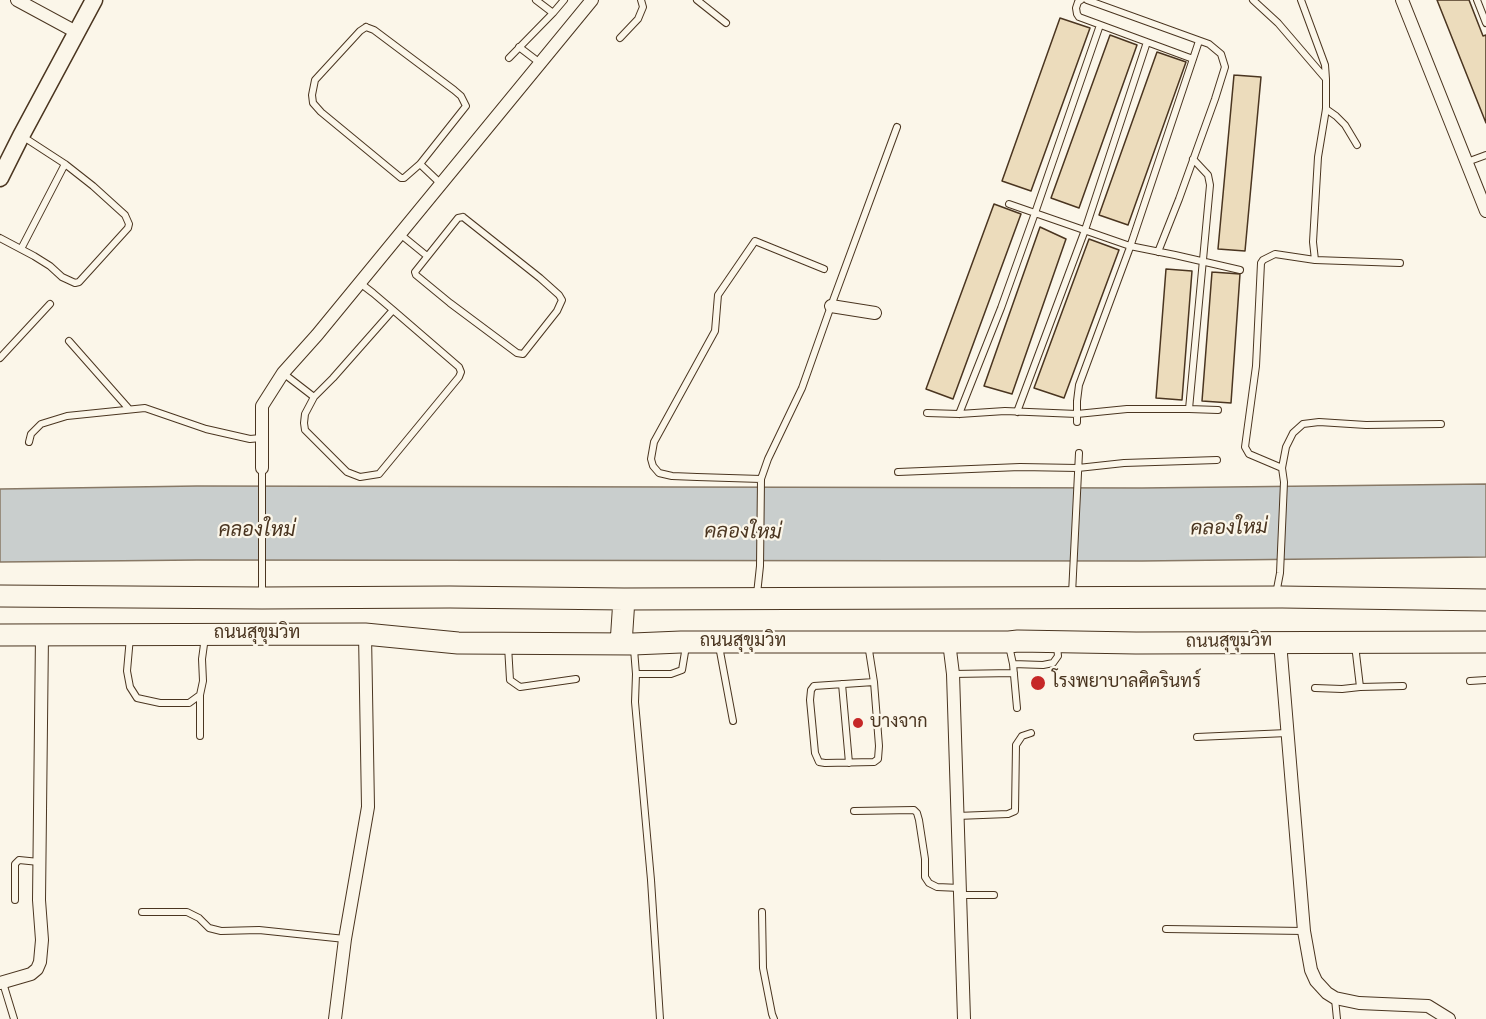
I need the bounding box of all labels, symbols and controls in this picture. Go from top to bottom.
water label: คลองใหม่ [1190,516,1268,542]
water label: คลองใหม่ [218,519,296,543]
water label: คลองใหม่ [704,520,782,546]
street label: ถนนสุขุมวิท [214,623,300,645]
street label: ถนนสุขุมวิท [1186,630,1272,654]
street label: ถนนสุขุมวิท [700,631,786,653]
place label: โรงพยาบาลศิครินทร์ [1052,672,1201,694]
marker: โรงพยาบาลศิครินทร์ [1029,674,1047,692]
place label: บางจาก [870,712,928,734]
marker: บางจาก [851,716,865,730]

